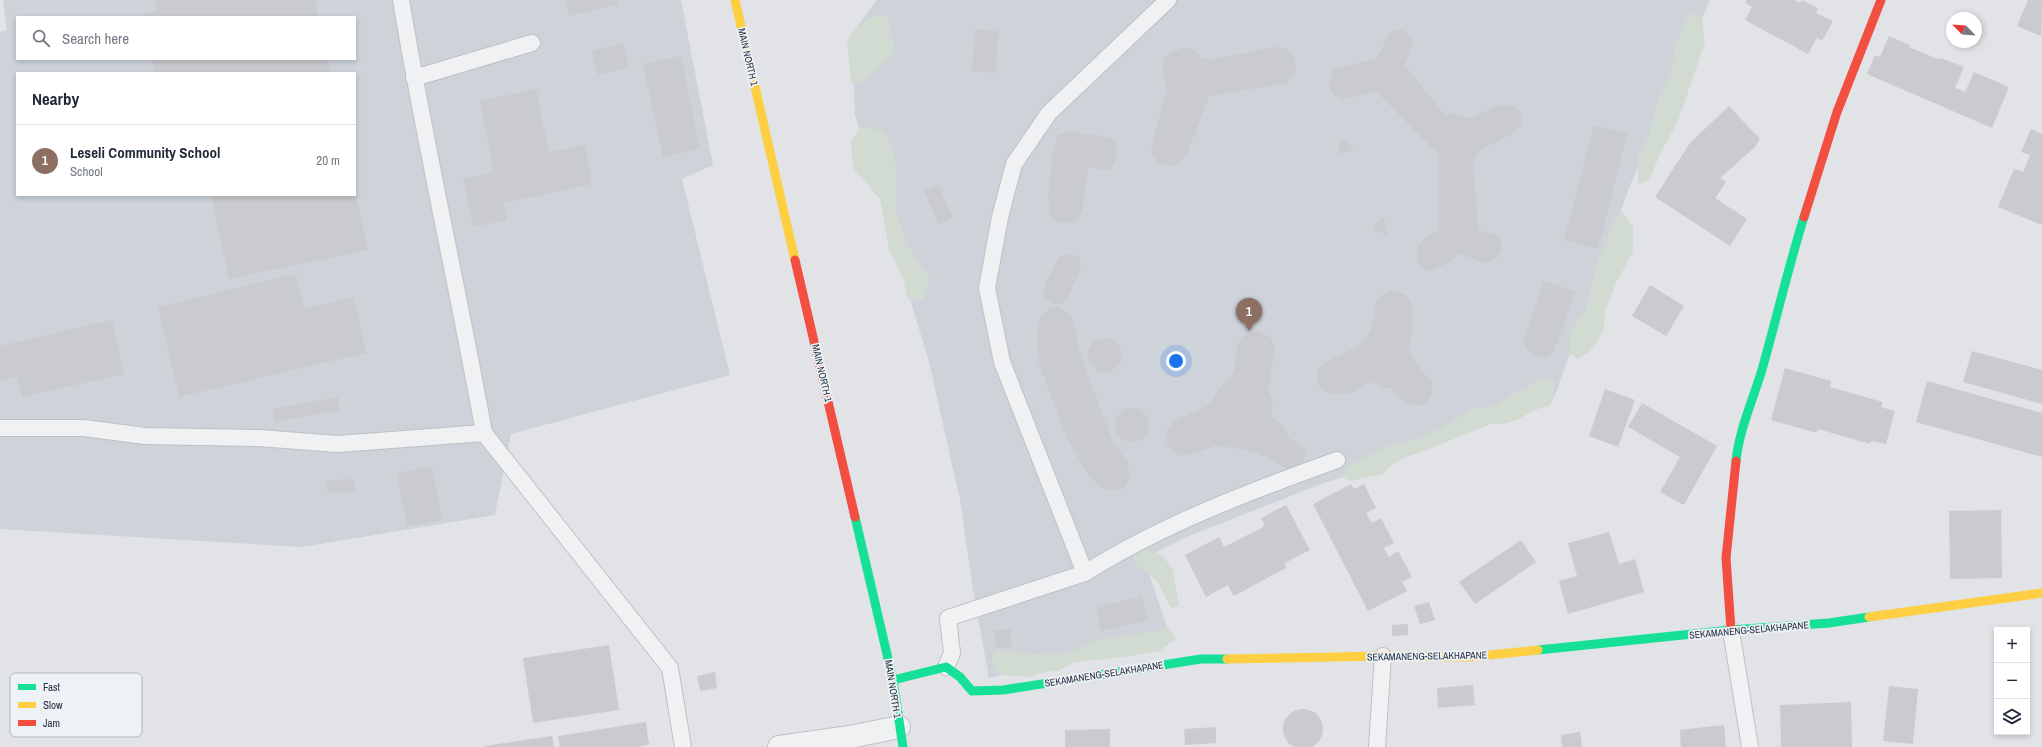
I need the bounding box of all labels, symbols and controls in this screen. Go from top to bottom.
north arrow [1946,12,1982,48]
search box [16,16,356,60]
icon: search [30,27,52,49]
street label: MAIN NORTH 1 [735,27,761,87]
text: Search here [62,28,129,49]
text: Nearby [32,87,79,110]
text: Leseli Community School [70,142,220,163]
text: 1 [42,152,48,169]
text: 20 m [316,152,340,169]
text: School [70,163,103,180]
pin: 1 [1236,298,1262,331]
street label: MAIN NORTH 1 [809,343,835,403]
your location [1166,351,1186,371]
street label: SEKAMANENG-SELAKHAPANE [1689,618,1809,642]
map controls [1994,627,2030,735]
button: + [1994,627,2030,663]
street label: SEKAMANENG-SELAKHAPANE [1367,648,1487,664]
street label: SEKAMANENG-SELAKHAPANE [1044,658,1164,690]
street label: MAIN NORTH 1 [882,659,904,719]
button: − [1994,663,2030,699]
legend [10,673,142,737]
text: Fast [43,680,61,694]
text: Slow [43,698,63,712]
button: layers [1994,699,2030,735]
text: Jam [43,716,60,730]

